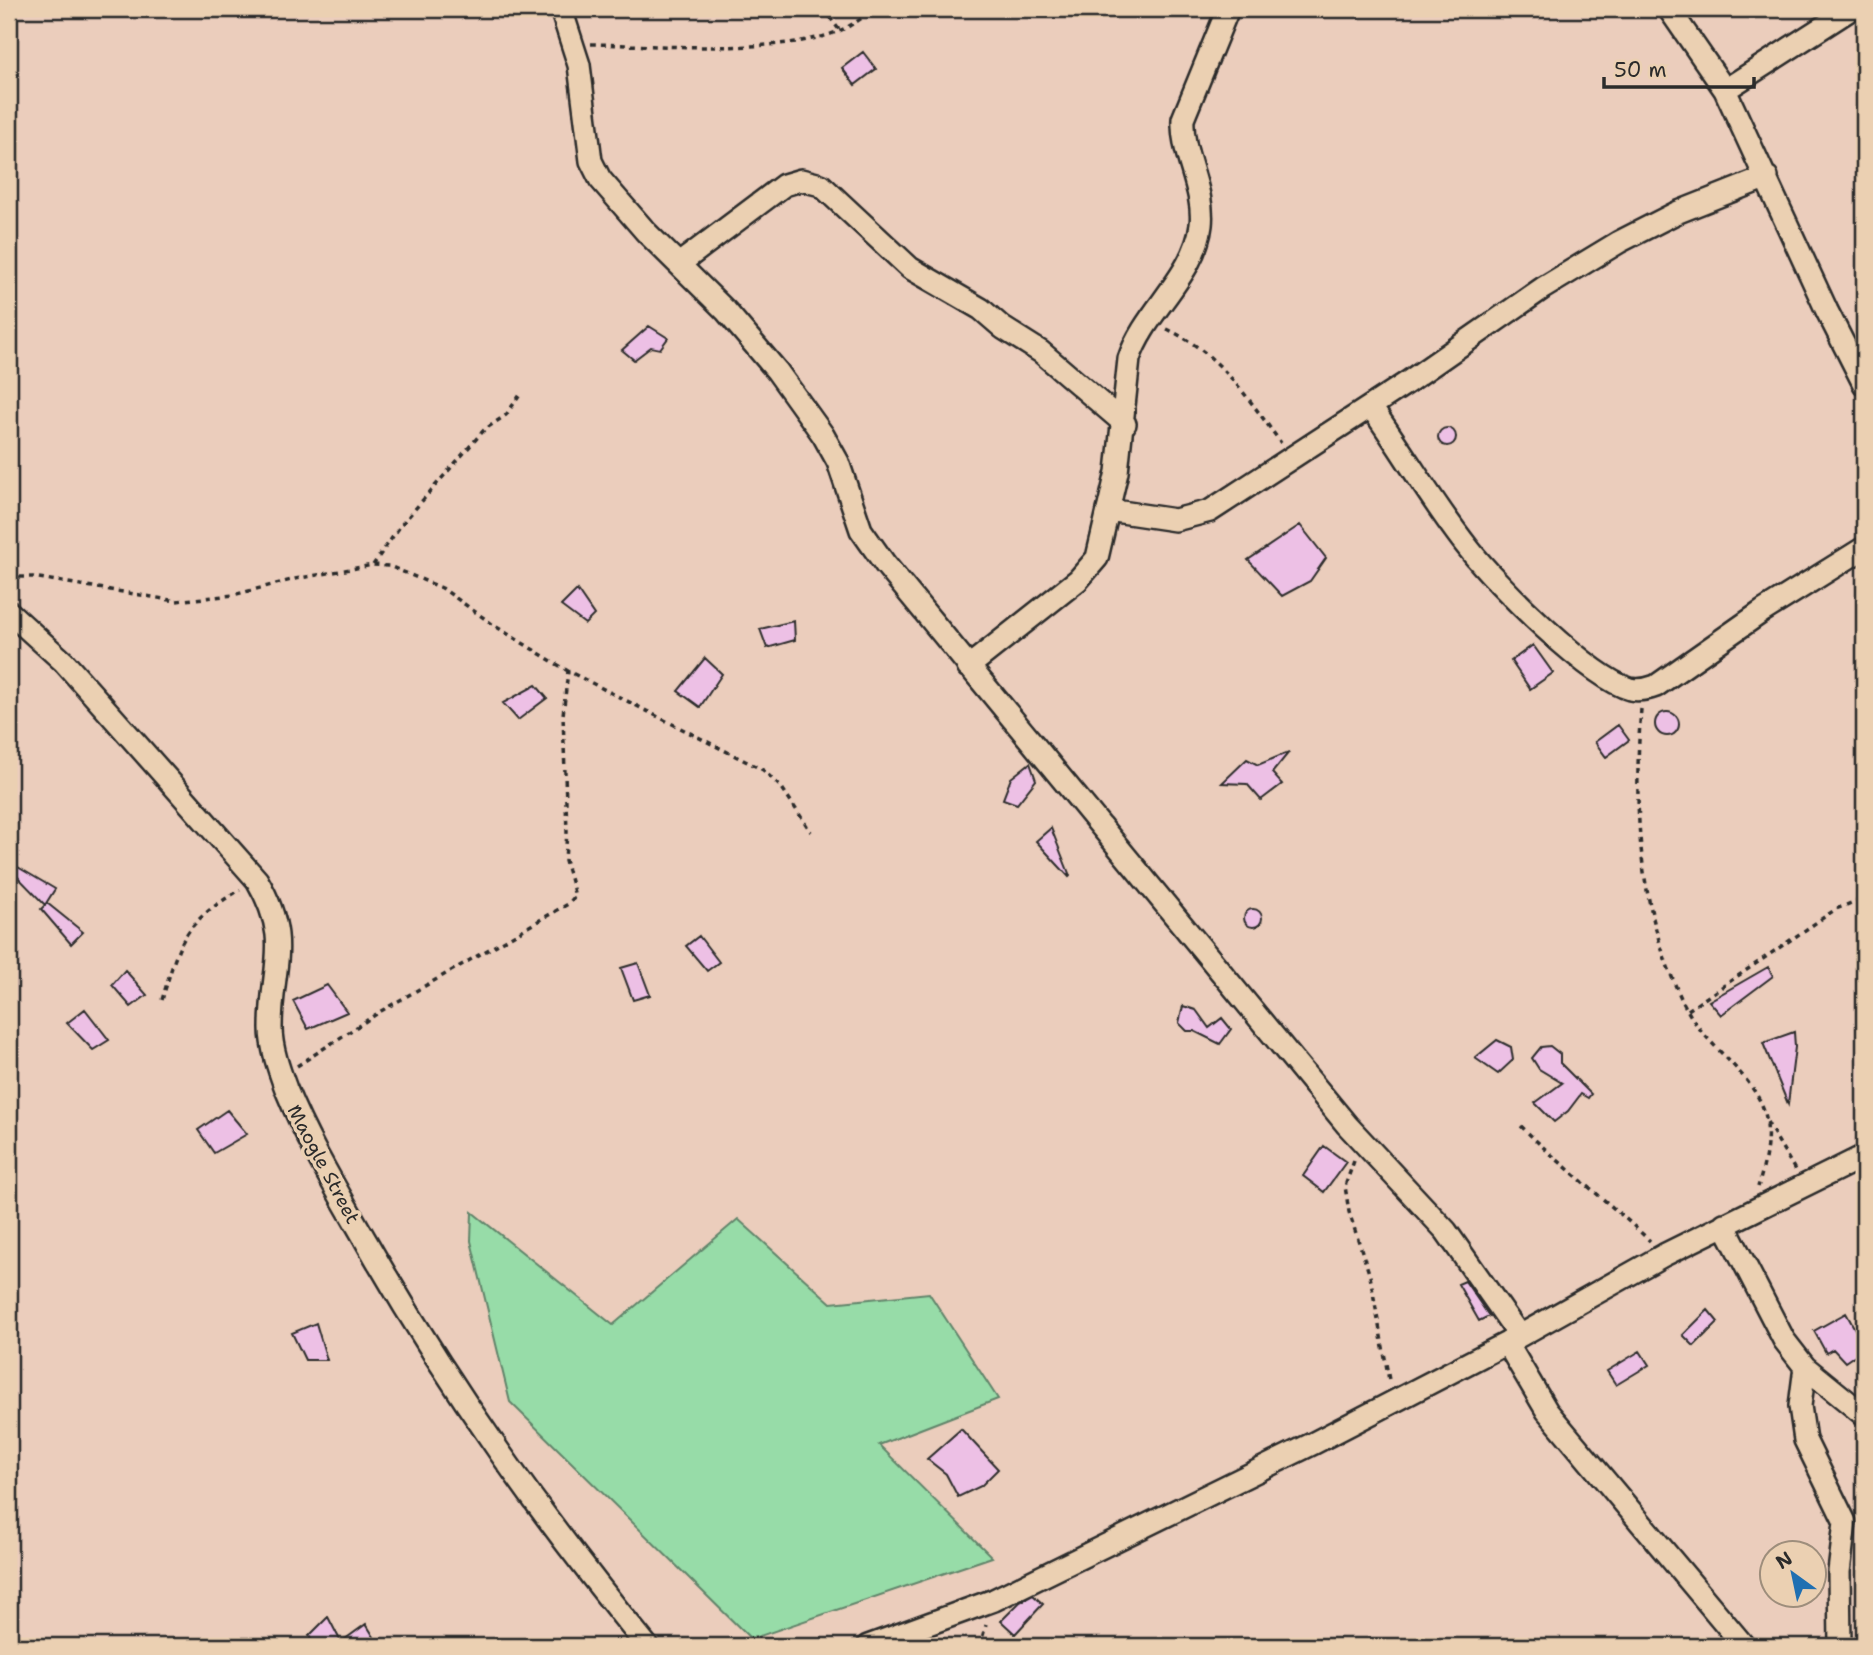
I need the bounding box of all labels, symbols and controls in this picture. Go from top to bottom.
scale bar [1604,46,1754,90]
text: 50 m [1614,56,1667,84]
street label: Maogle Street [282,1100,365,1228]
north arrow [1758,1540,1828,1610]
text: N [1771,1546,1797,1575]

